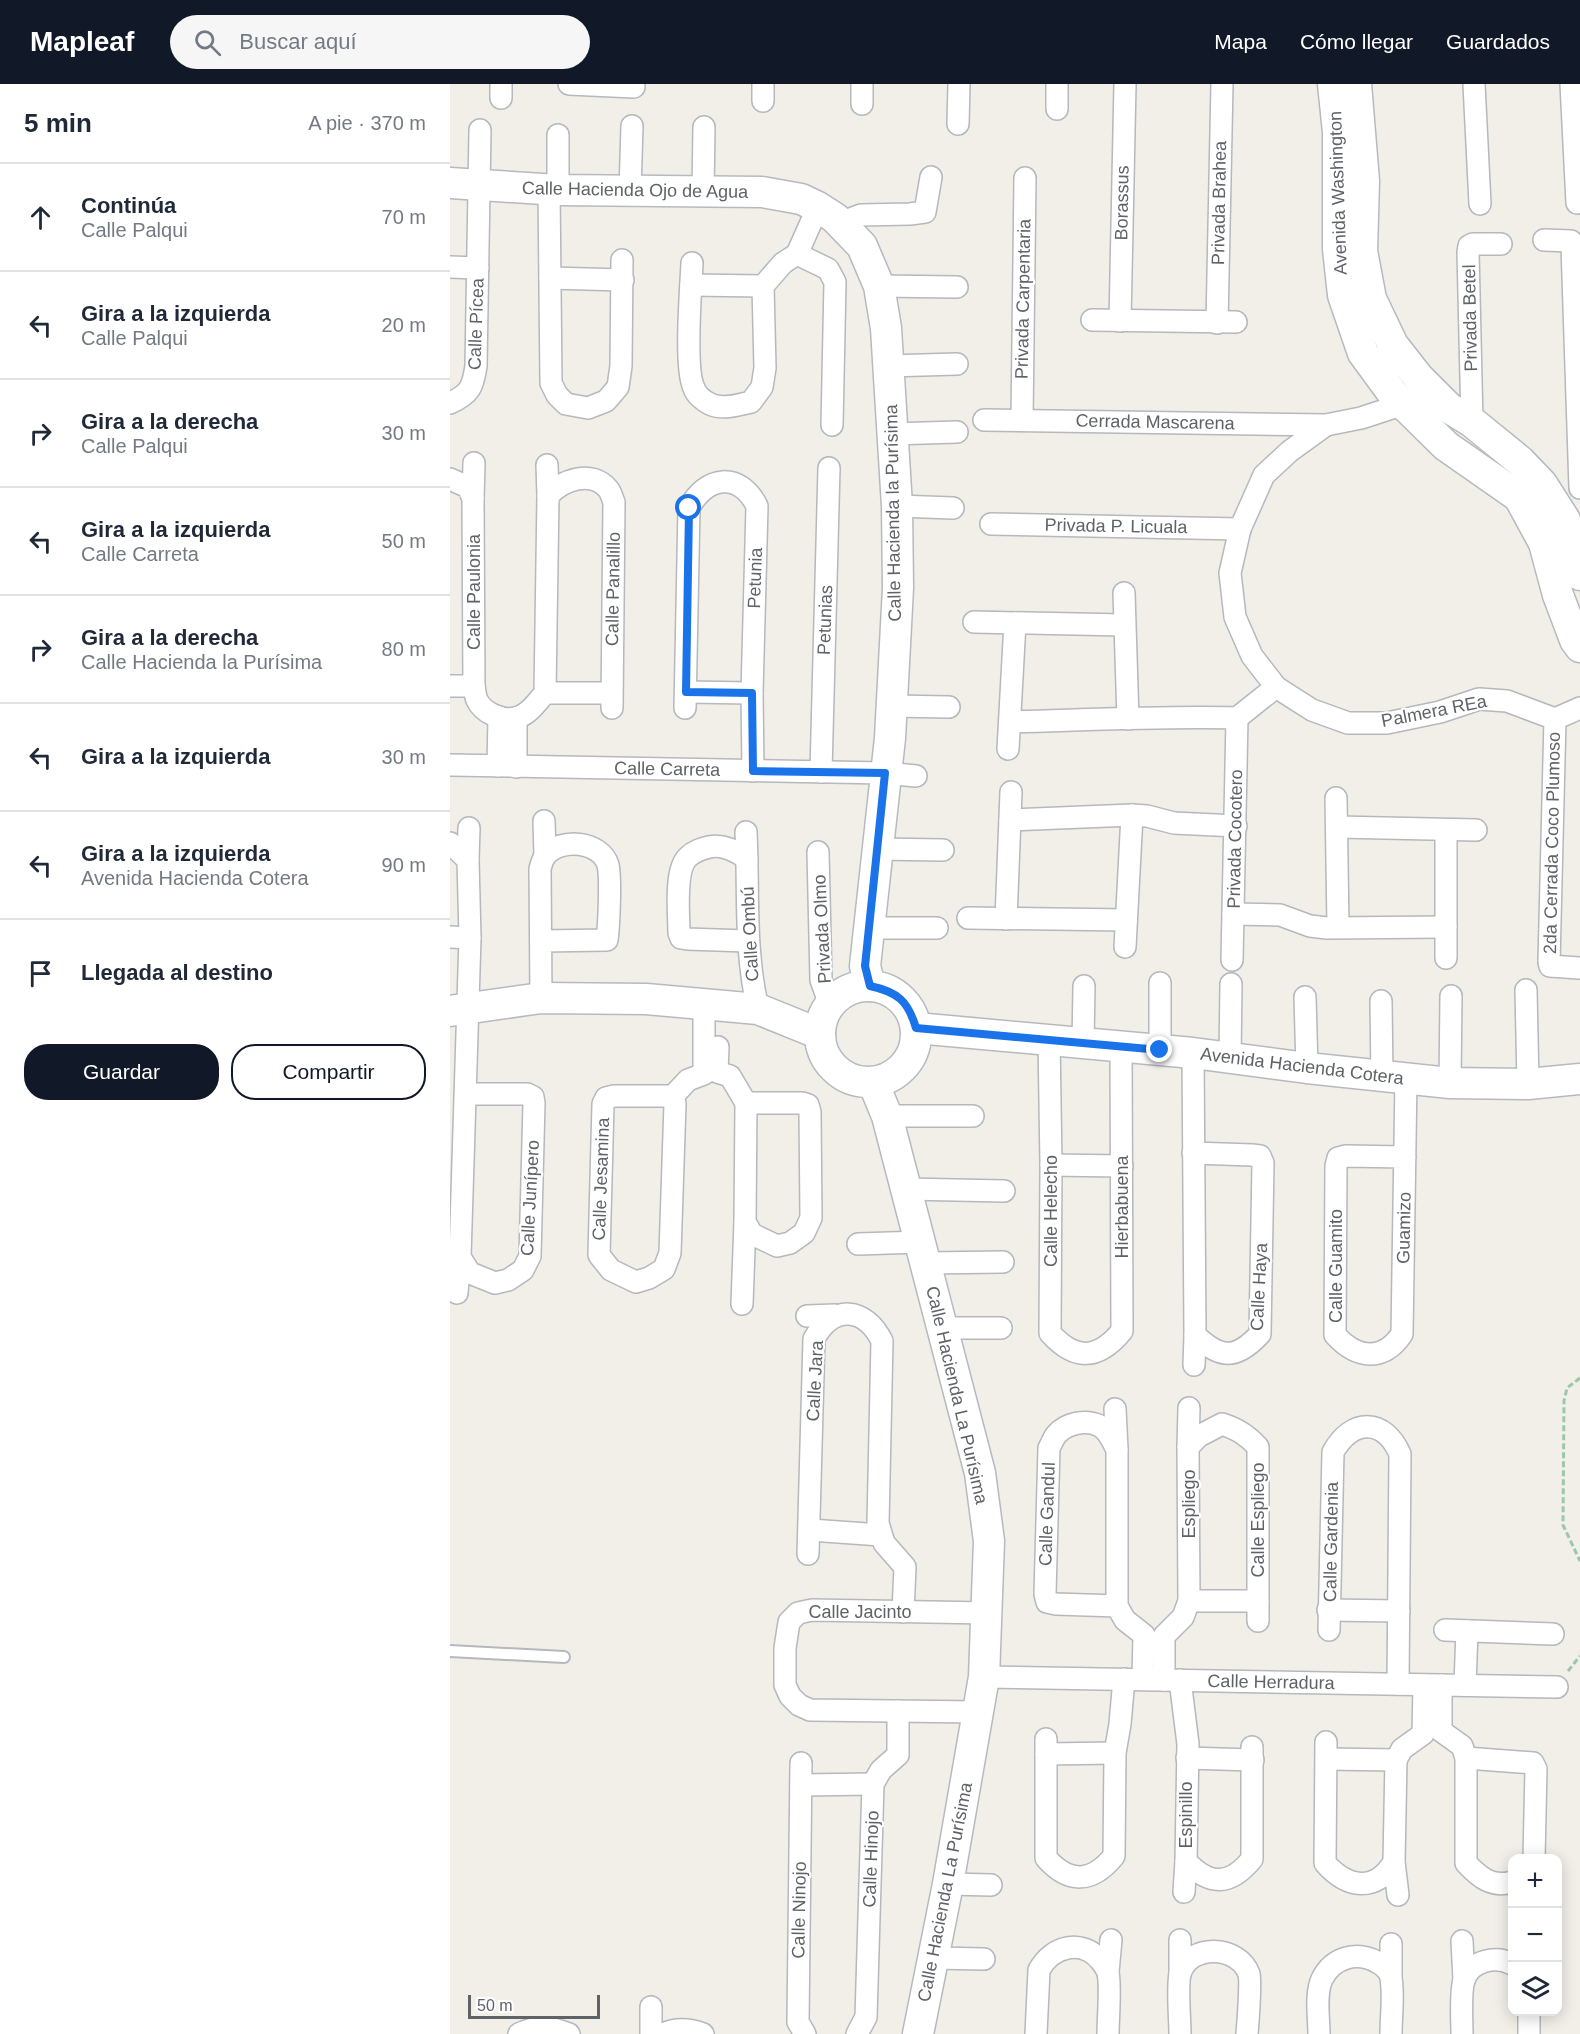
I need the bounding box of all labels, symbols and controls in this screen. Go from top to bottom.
search box [170,15,590,69]
text: Mapleaf [30,26,134,57]
icon: search [191,26,224,59]
text: Buscar aquí [239,29,357,54]
text: Mapa [1214,30,1267,53]
text: Cómo llegar [1300,30,1413,53]
text: Guardados [1446,30,1550,53]
text: 5 min [24,108,92,138]
street label: Avenida Washington [1325,111,1351,275]
text: A pie · 370 m [308,112,426,134]
street label: Privada Brahea [1208,140,1230,265]
street label: Borassus [1111,165,1133,241]
street label: Calle Hacienda Ojo de Agua [522,178,749,202]
text: Continúa [81,193,176,218]
icon: ahead [24,201,57,234]
text: 70 m [382,206,426,228]
street label: Privada Carpentaria [1012,218,1034,379]
text: Calle Palqui [81,219,188,241]
street label: Privada Betel [1459,264,1481,372]
street label: Calle Pícea [464,277,488,370]
text: Gira a la izquierda [81,301,271,326]
icon: left [24,309,57,342]
text: 20 m [382,314,426,336]
text: Calle Palqui [81,327,188,349]
street label: Calle Hacienda la Purísima [881,403,905,622]
text: Gira a la derecha [81,409,258,434]
street label: Cerrada Mascarena [1075,411,1236,433]
icon: right [24,417,57,450]
text: 30 m [382,422,426,444]
text: Calle Palqui [81,435,188,457]
route start [675,494,701,520]
street label: Privada P. Licuala [1044,515,1189,537]
text: Gira a la izquierda [81,517,271,542]
icon: left [24,525,57,558]
text: 50 m [382,530,426,552]
street label: Calle Panalillo [602,532,624,646]
street label: Calle Paulonia [464,533,484,650]
text: Calle Carreta [81,543,199,565]
street label: Petunia [744,546,766,609]
street label: Petunias [814,585,836,655]
text: Gira a la derecha [81,625,258,650]
icon: right [24,633,57,666]
text: 80 m [382,638,426,660]
text: Calle Hacienda la Purísima [81,651,322,673]
street label: Palmera REa [1380,691,1489,731]
street label: 2da Cerrada Coco Plumoso [1540,732,1564,954]
icon: left [24,741,57,774]
text: Gira a la izquierda [81,744,271,769]
text: 30 m [382,746,426,768]
street label: Calle Carreta [614,758,721,780]
street label: Privada Cocotero [1224,769,1246,909]
text: Gira a la izquierda [81,841,271,866]
icon: left [24,849,57,882]
text: 90 m [382,854,426,876]
text: Avenida Hacienda Cotera [81,867,309,889]
street label: Privada Olmo [809,874,835,984]
street label: Calle Ombú [738,886,762,982]
icon: arrive [24,957,57,990]
text: Llegada al destino [81,960,273,985]
route end [1146,1036,1172,1062]
button: Guardar [24,1044,219,1100]
button: Compartir [231,1044,426,1100]
street label: Avenida Hacienda Cotera [1199,1044,1406,1089]
street label: Calle Jesamina [589,1116,613,1241]
street label: Calle Junípero [517,1140,543,1256]
street label: Hierbabuena [1112,1154,1132,1259]
street label: Calle Helecho [1041,1155,1061,1267]
street label: Guamizo [1393,1192,1415,1264]
street label: Calle Guamito [1326,1209,1346,1323]
street label: Calle Haya [1247,1242,1271,1331]
street label: Calle Hacienda La Purísima [922,1284,992,1507]
street label: Calle Jara [803,1339,827,1422]
street label: Calle Gandul [1035,1462,1059,1566]
street label: Calle Espliego [1248,1462,1268,1578]
street label: Espliego [1179,1469,1199,1539]
street label: Calle Gardenia [1320,1481,1342,1602]
street label: Calle Jacinto [808,1602,912,1622]
street label: Calle Herradura [1207,1671,1336,1693]
street label: Calle Hacienda La Purísima [914,1780,976,2003]
street label: Espinillo [1176,1781,1196,1849]
street label: Calle Hinojo [859,1810,883,1908]
map controls [1508,1854,1562,2016]
button: + [1508,1854,1562,1908]
street label: Calle Ninojo [788,1861,810,1959]
button: − [1508,1908,1562,1962]
button: layers [1508,1962,1562,2016]
scale bar [468,1992,600,2020]
text: 50 m [477,1997,513,2014]

